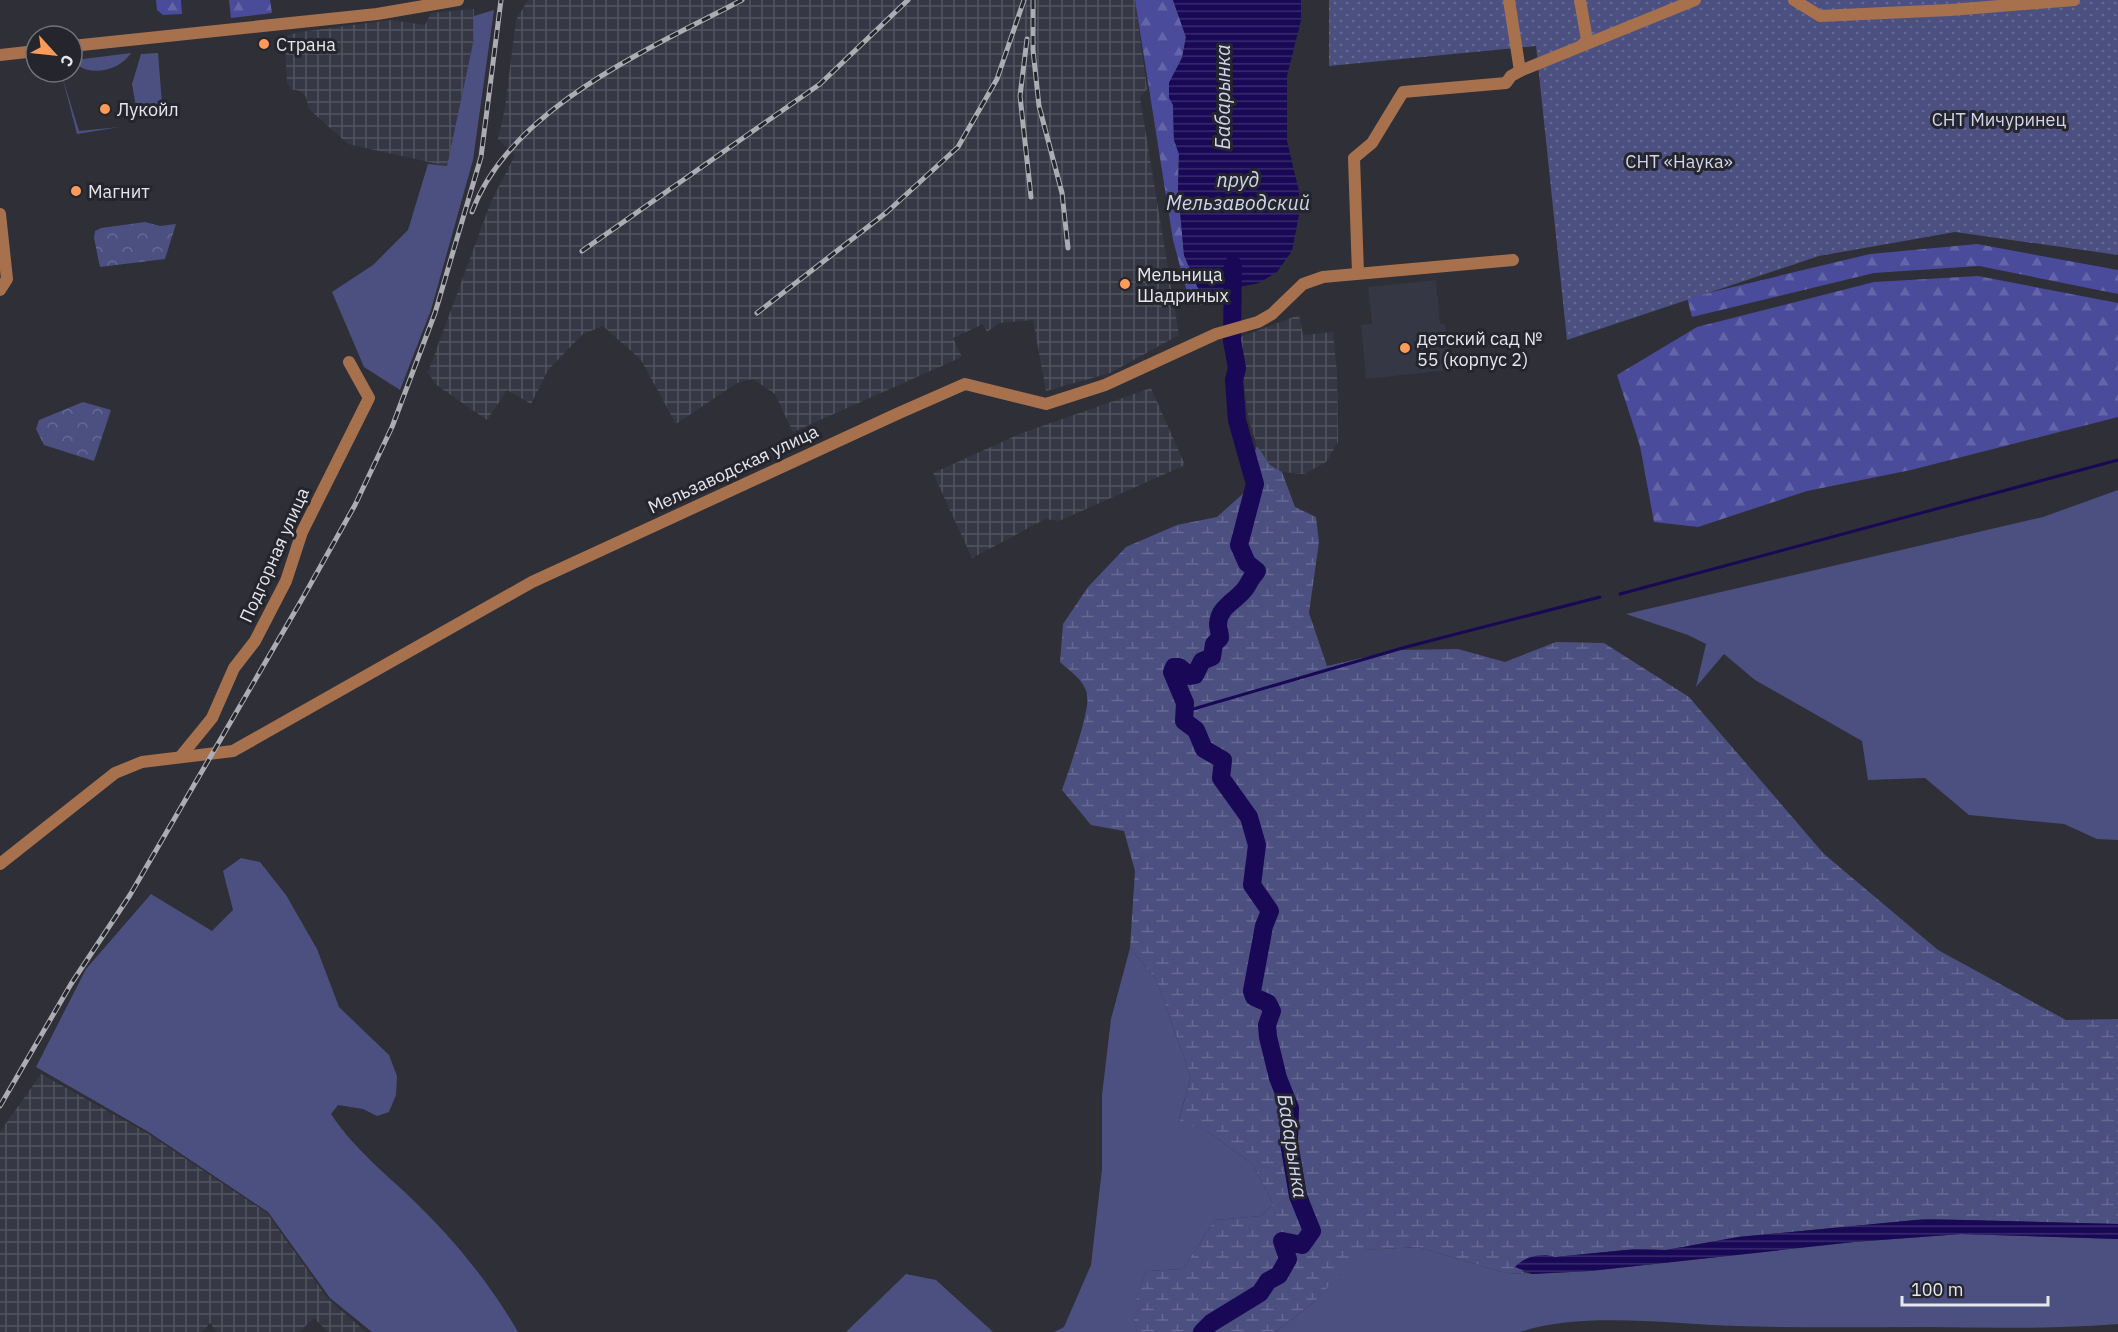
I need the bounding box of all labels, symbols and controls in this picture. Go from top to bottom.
north arrow [24,24,84,84]
place label: Страна [276,33,336,56]
marker: Страна [257,37,271,51]
water label: Бабарынка [1209,44,1236,150]
text: С [56,52,79,70]
place label: Лукойл [117,98,179,121]
marker: Лукойл [98,102,112,116]
park label: СНТ Мичуринец [1932,108,2066,131]
park label: СНТ «Наука» [1625,150,1733,173]
water label: пруд Мельзаводский [1166,166,1310,216]
place label: Магнит [88,180,150,203]
marker: Магнит [69,184,83,198]
place label: Мельница Шадриных [1137,263,1229,307]
marker: Мельница Шадриных [1118,277,1132,291]
place label: детский сад № 55 (корпус 2) [1417,327,1543,371]
marker: детский сад № 55 (корпус 2) [1398,341,1412,355]
street label: Мельзаводская улица [644,419,822,519]
street label: Подгорная улица [234,484,314,626]
water label: Бабарынка [1271,1092,1315,1200]
scale bar [1902,1269,2048,1307]
text: 100 m [1911,1278,1963,1301]

